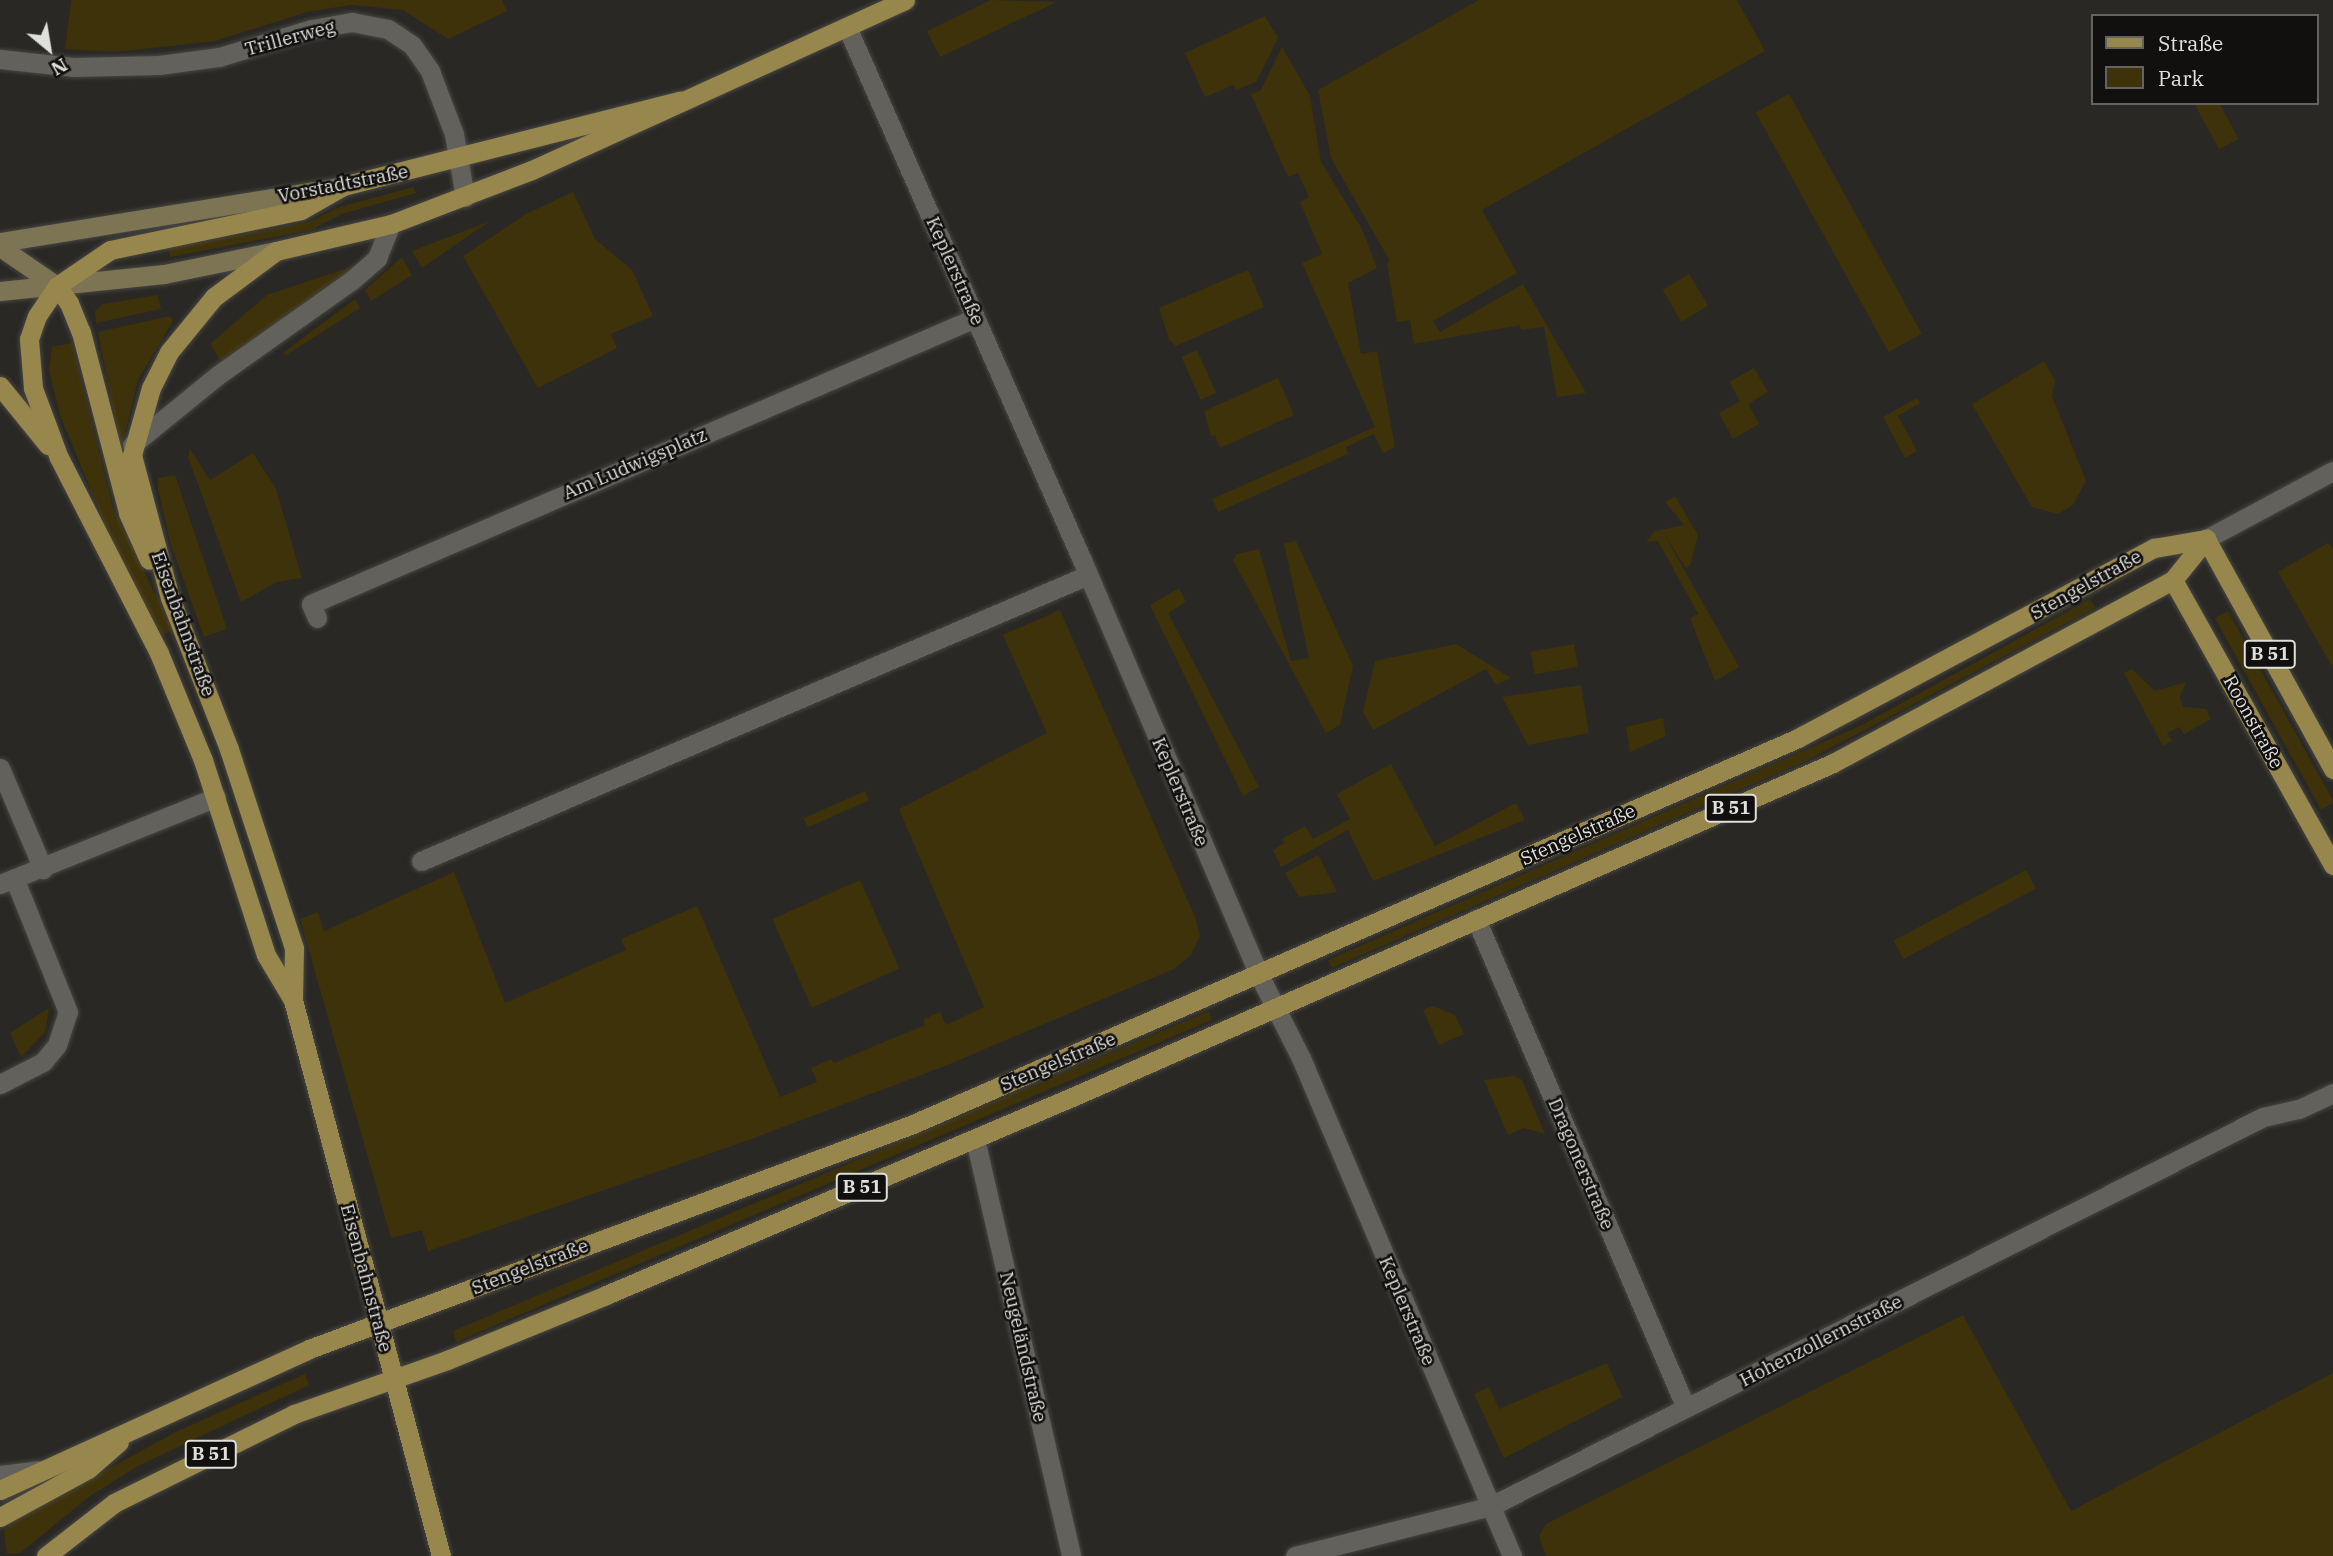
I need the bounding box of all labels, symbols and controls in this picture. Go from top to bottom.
north arrow [14,14,84,84]
legend [2092,14,2319,105]
street label: Trillerweg [243,15,337,61]
text: Straße [2158,29,2223,57]
text: N [47,53,72,81]
text: Park [2158,64,2204,92]
street label: Vorstadtstraße [276,160,410,208]
street label: Keplerstraße [921,213,989,329]
street label: Am Ludwigsplatz [560,423,710,505]
street label: Stengelstraße [2027,545,2145,625]
street label: Eisenbahnstraße [146,548,220,700]
road number: B 51 [2244,640,2296,668]
street label: Roonstraße [2218,671,2288,773]
street label: Keplerstraße [1147,734,1213,850]
road number: B 51 [1705,794,1757,822]
street label: Stengelstraße [1517,800,1639,870]
street label: Stengelstraße [997,1027,1119,1097]
street label: Dragonerstraße [1543,1095,1619,1233]
road number: B 51 [836,1172,888,1202]
street label: Eisenbahnstraße [335,1201,397,1355]
street label: Stengelstraße [468,1234,592,1300]
street label: Keplerstraße [1374,1253,1440,1369]
street label: Neugeländstraße [995,1270,1051,1424]
street label: Hohenzollernstraße [1736,1290,1906,1392]
road number: B 51 [185,1440,237,1469]

